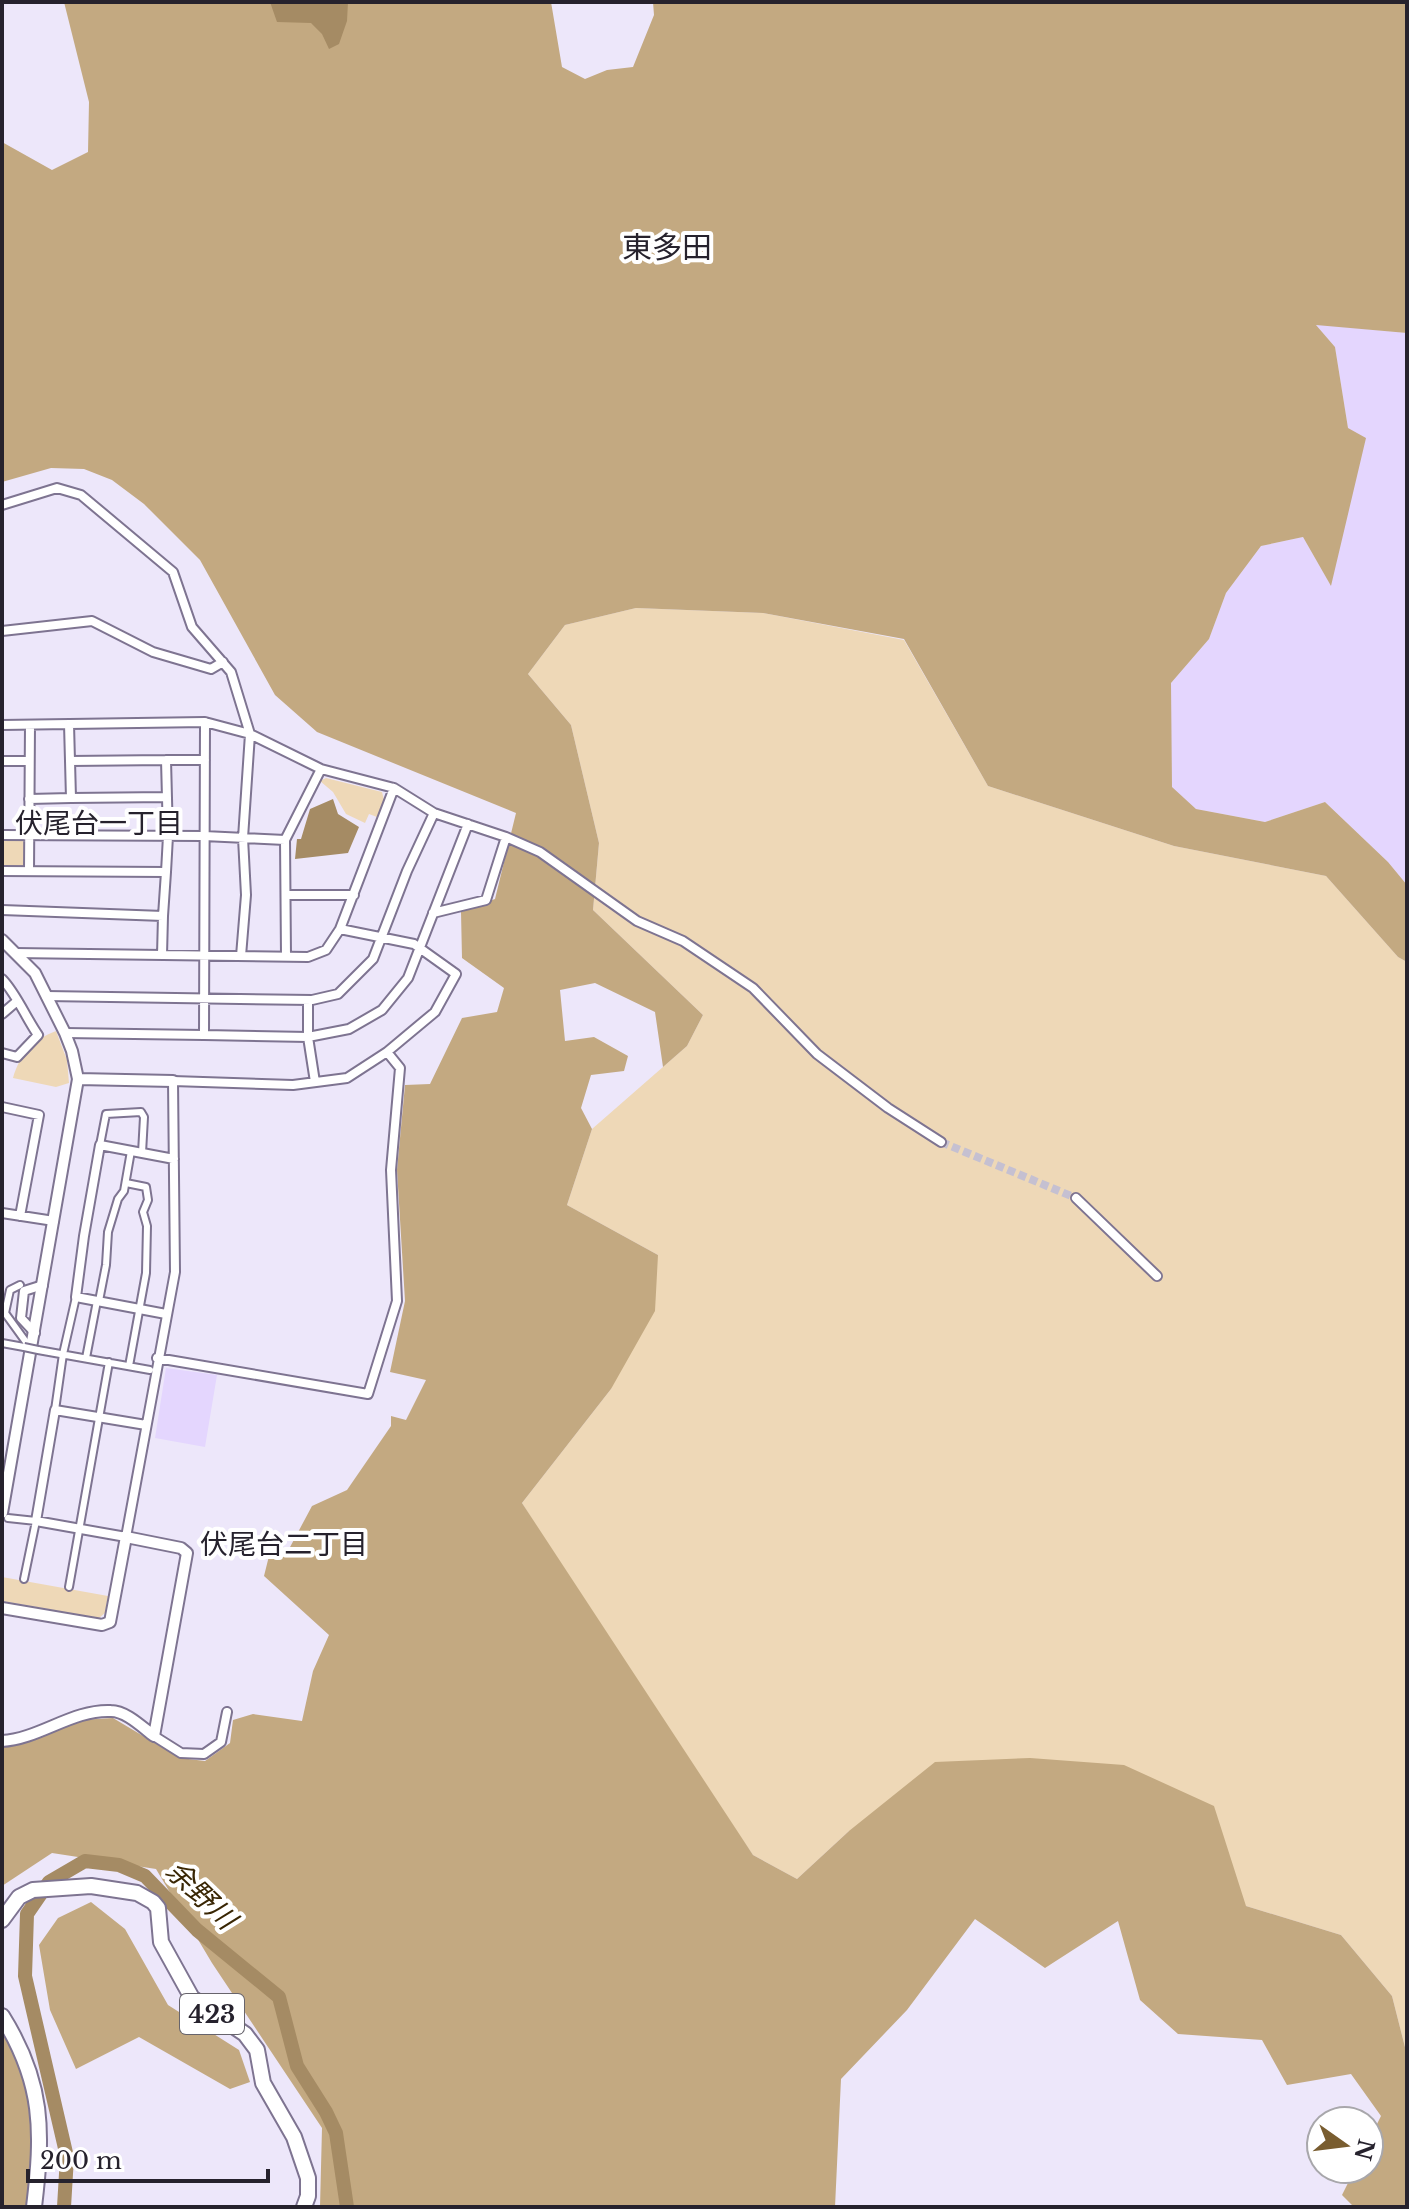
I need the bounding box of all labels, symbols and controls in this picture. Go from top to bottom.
district label: 東多田 [622,229,712,266]
district label: 伏尾台一丁目 [15,806,183,841]
district label: 伏尾台二丁目 [200,1527,368,1562]
water label: 余野川 [159,1853,246,1939]
road number: 423 [180,1994,244,2034]
north arrow [1305,2105,1385,2185]
scale bar [28,2133,268,2183]
text: N [1348,2136,1380,2163]
text: 200 m [40,2146,122,2175]

